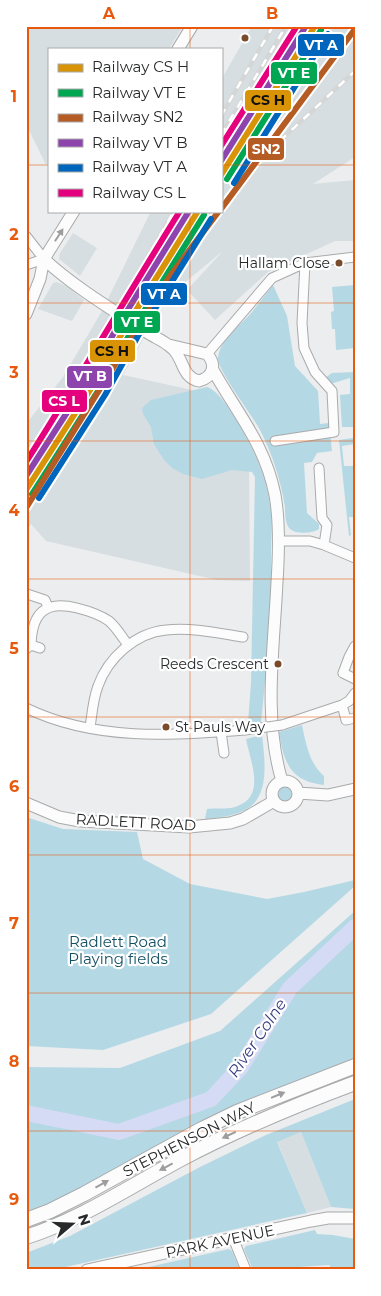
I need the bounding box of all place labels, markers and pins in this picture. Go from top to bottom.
unlabelled marker [240,33,250,43]
place label: Hallam Close [238,254,330,272]
marker: Hallam Close [334,258,344,268]
place label: Reeds Crescent [160,655,269,673]
marker: Reeds Crescent [273,659,283,669]
place label: St Pauls Way [175,718,266,736]
marker: St Pauls Way [161,722,171,732]

